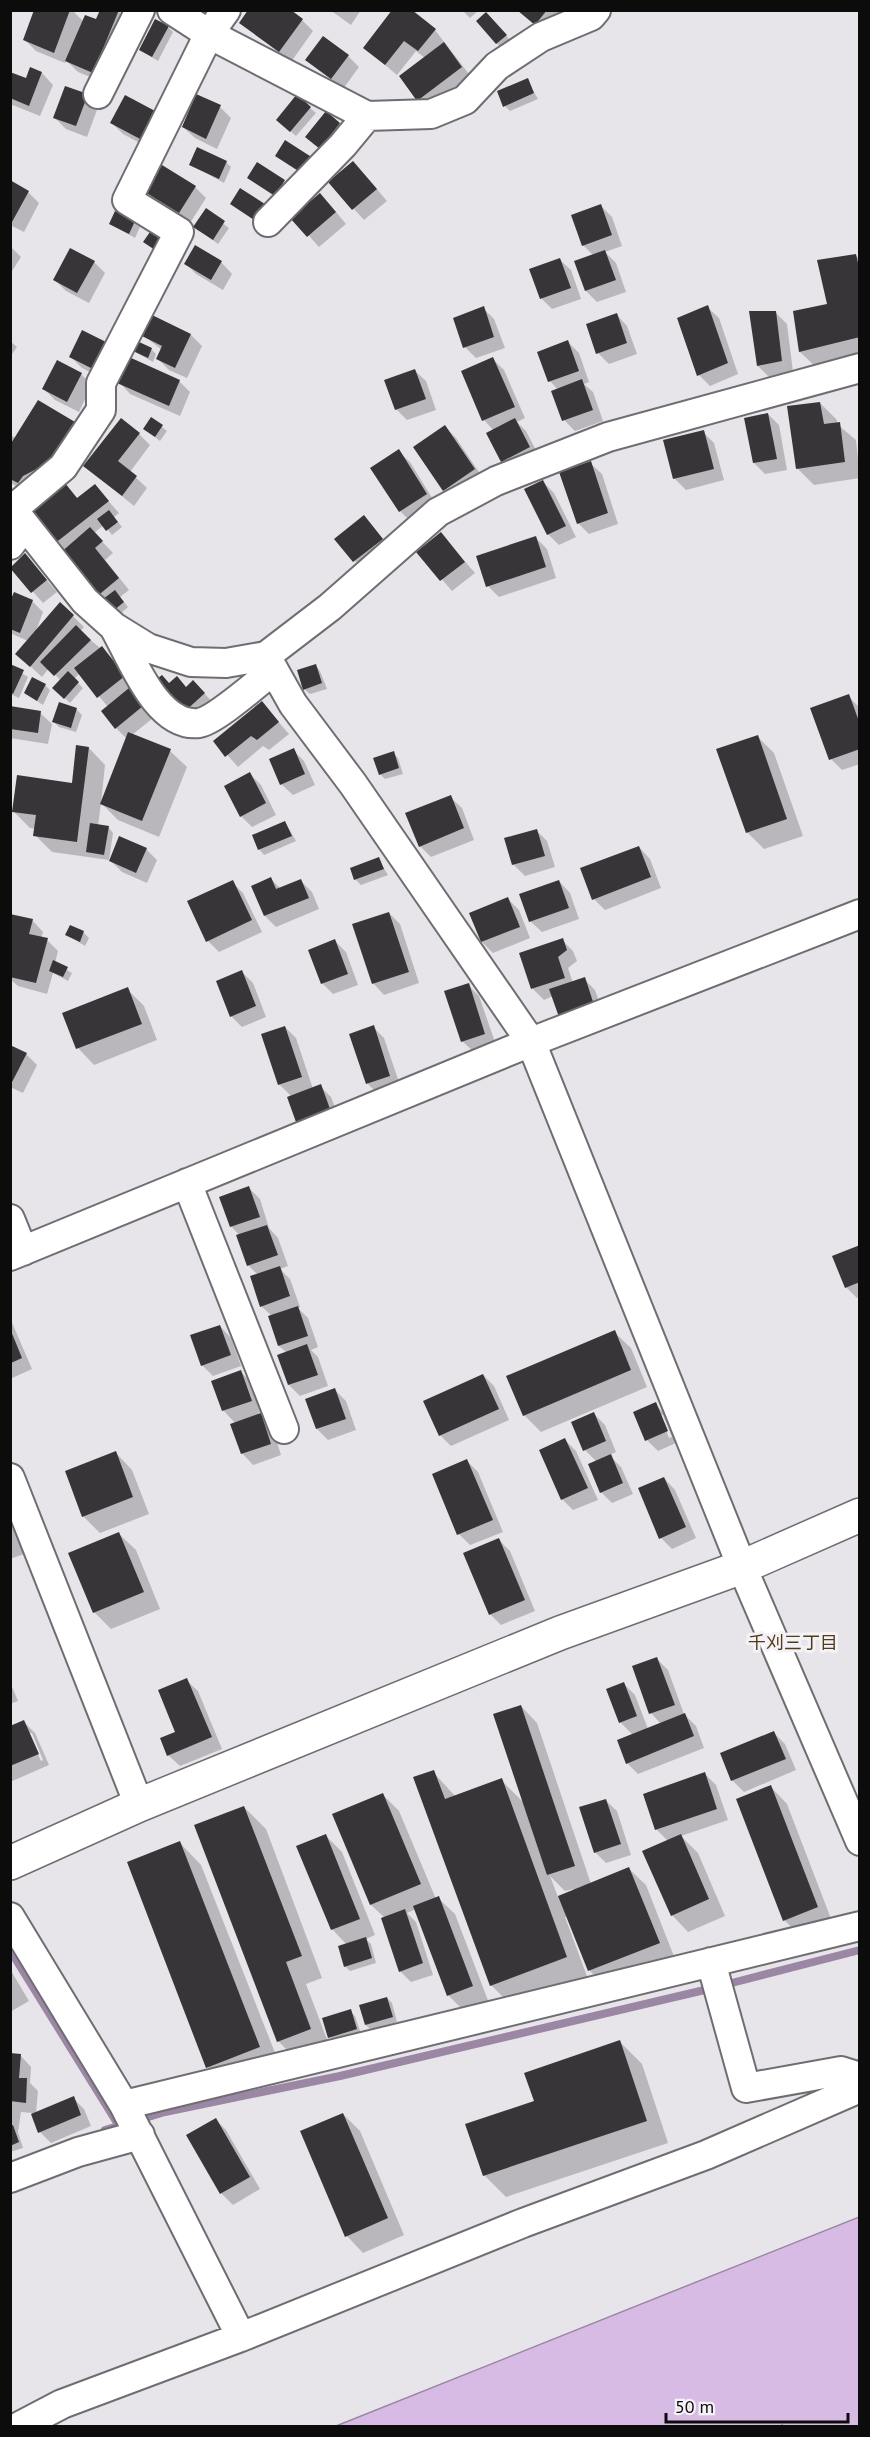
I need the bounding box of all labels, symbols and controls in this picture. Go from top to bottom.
district label: 千刈三丁目 [748,1631,838,1654]
scale bar [666,2386,848,2424]
text: 50 m [675,2395,714,2418]

